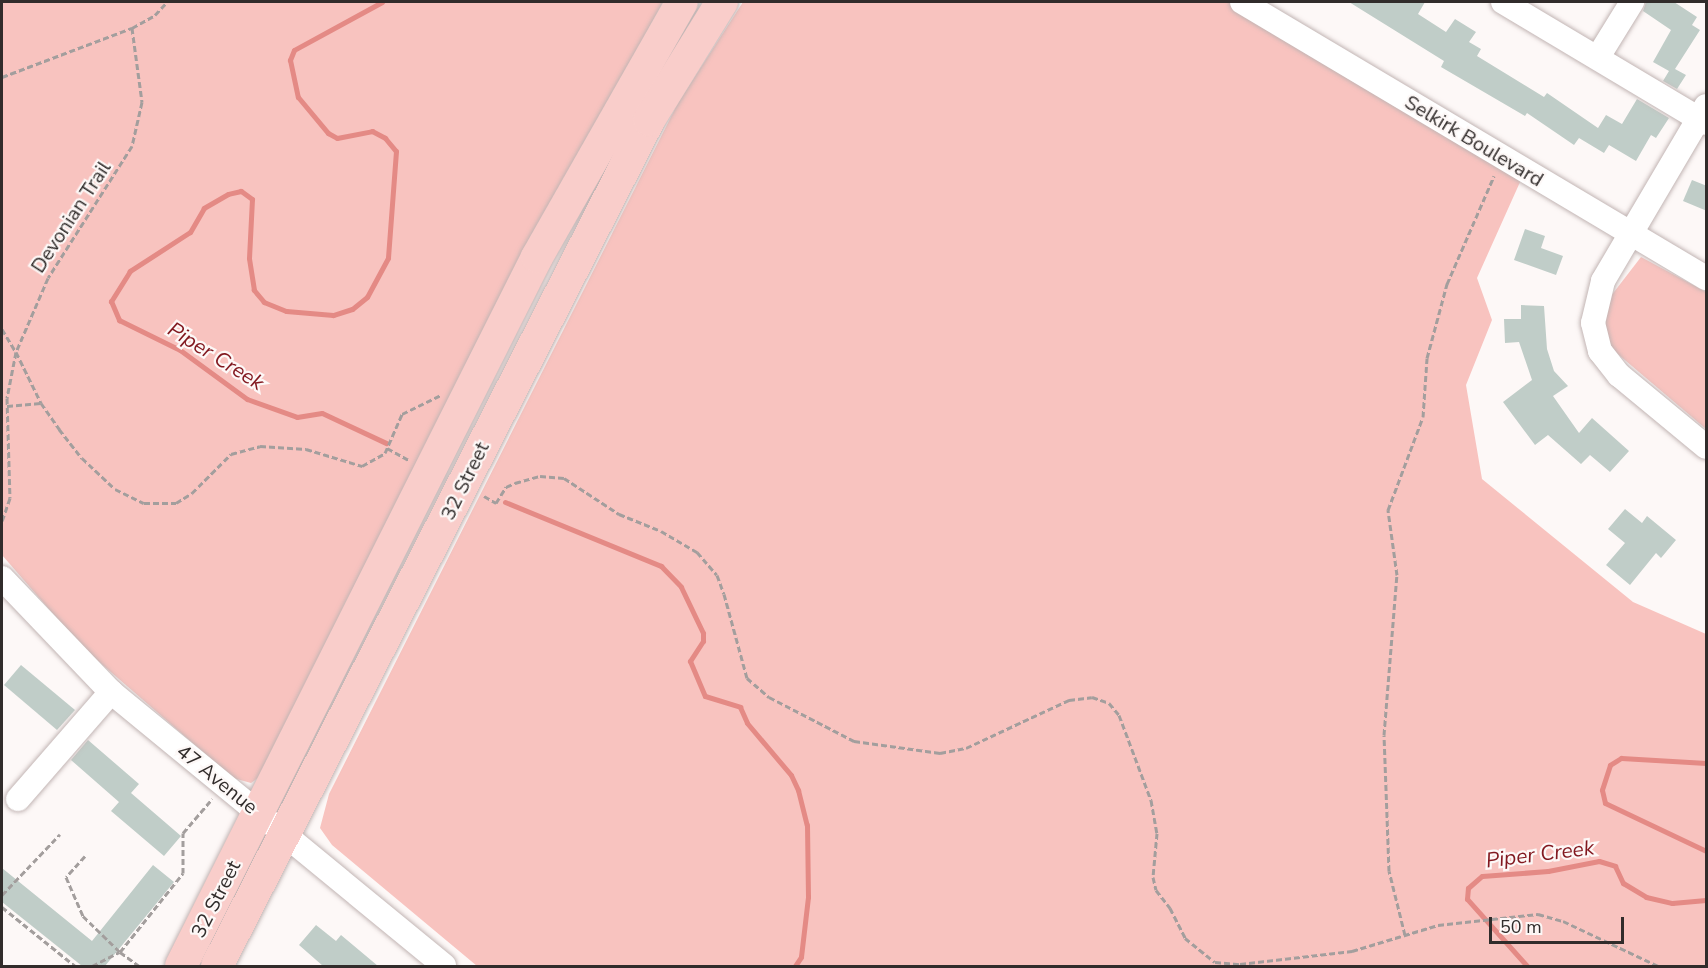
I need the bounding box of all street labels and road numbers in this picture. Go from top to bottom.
street label: Selkirk Boulevard [1400,90,1548,192]
street label: Devonian Trail [26,157,116,277]
street label: 32 Street [436,438,494,524]
street label: 47 Avenue [172,739,262,819]
street label: 32 Street [186,856,246,942]

